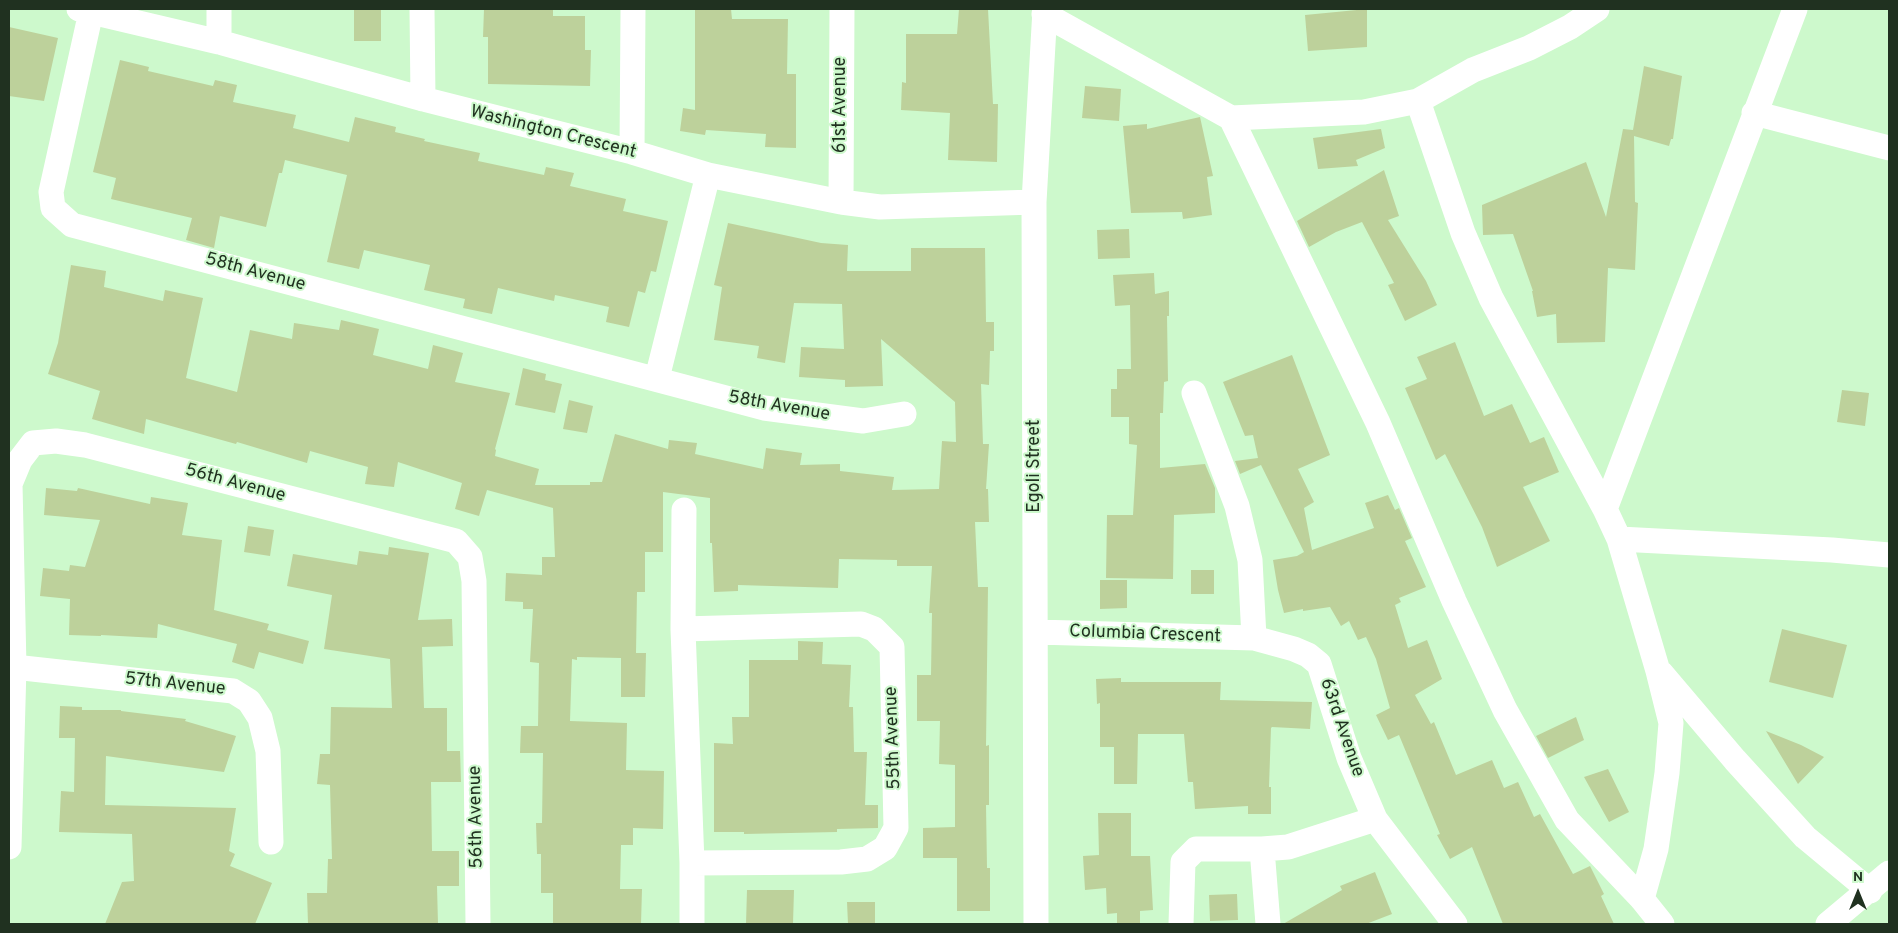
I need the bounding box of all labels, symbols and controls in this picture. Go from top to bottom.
street label: 61st Avenue [830,57,852,153]
street label: Washington Crescent [468,102,638,164]
street label: 58th Avenue [203,249,307,297]
street label: 58th Avenue [726,387,832,427]
street label: Egoli Street [1024,419,1046,513]
street label: 56th Avenue [183,460,287,508]
street label: Columbia Crescent [1069,622,1221,648]
street label: 57th Avenue [124,669,226,701]
street label: 63rd Avenue [1314,676,1368,780]
street label: 55th Avenue [881,686,907,790]
street label: 56th Avenue [465,765,489,869]
north arrow [1833,868,1883,918]
text: N [1853,869,1863,886]

